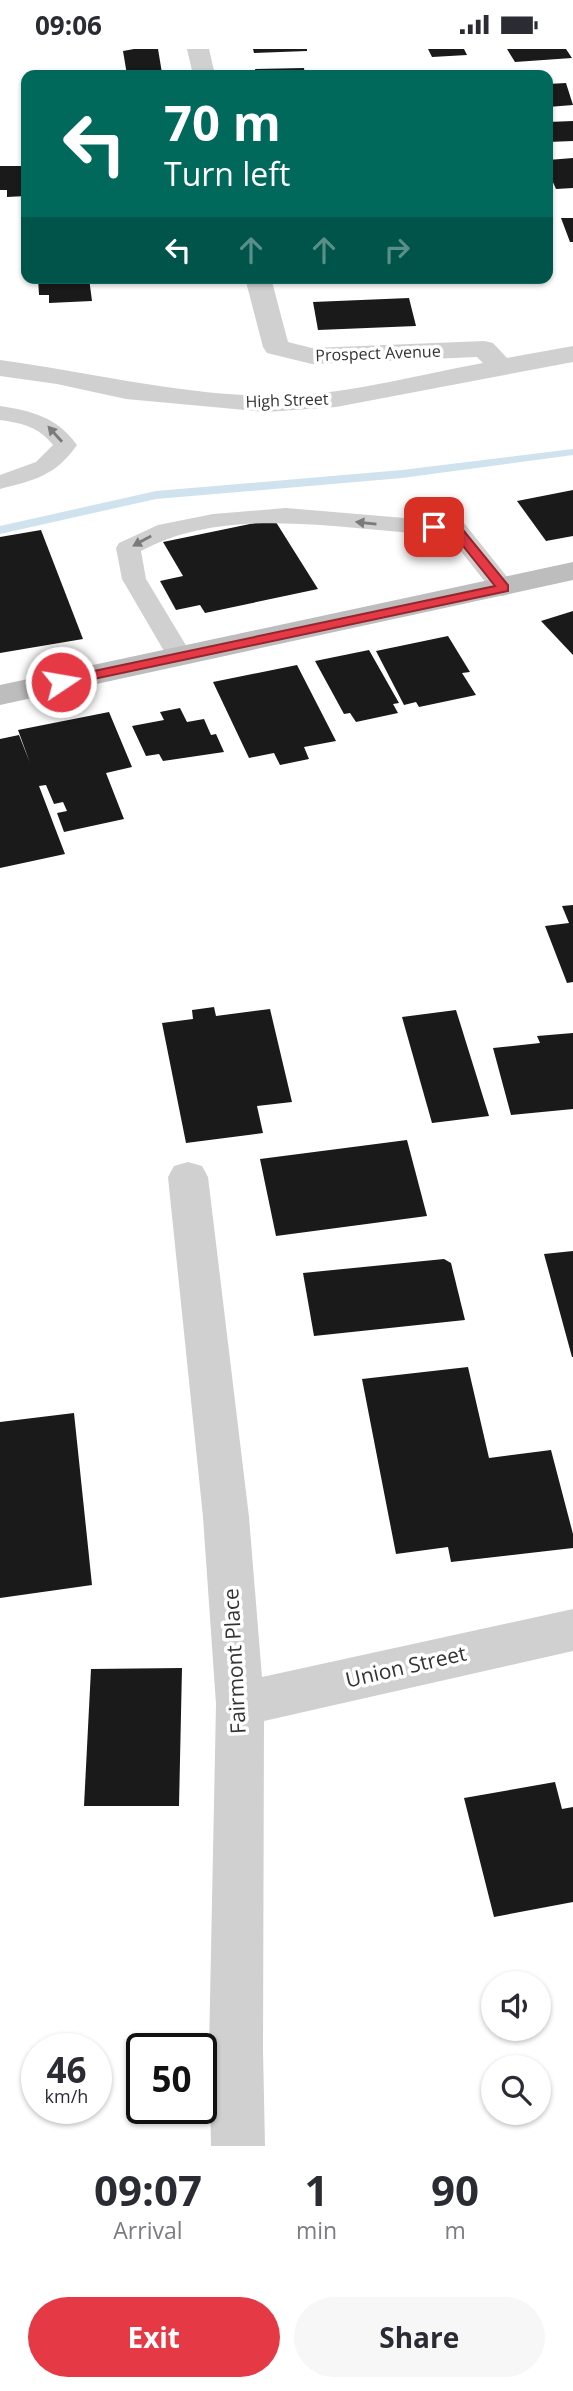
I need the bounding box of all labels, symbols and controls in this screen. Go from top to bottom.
text: 09:06 [35,7,102,43]
text: 70 m [164,89,281,155]
icon: left [49,98,140,189]
text: Turn left [164,152,290,195]
icon: left [159,231,197,269]
icon: ahead [232,231,270,269]
icon: ahead [305,231,343,269]
icon: right [378,231,416,269]
street label: Prospect Avenue [315,340,441,366]
street label: High Street [245,388,329,412]
one-way arrow [47,426,63,443]
pin [404,497,464,557]
icon: arrive [415,508,453,546]
one-way arrow [355,518,377,529]
one-way arrow [132,535,152,546]
position arrow [24,645,98,719]
street label: Fairmont Place [216,1588,252,1735]
street label: Union Street [343,1639,469,1694]
map controls [481,1971,551,2125]
button: sound [481,1971,551,2041]
speed limit sign: 50 [126,2033,217,2124]
text: 46 [46,2046,87,2093]
button: search [481,2055,551,2125]
text: km/h [45,2084,88,2108]
text: 09:07 [94,2161,202,2218]
text: 1 [304,2161,329,2218]
text: 90 [431,2161,479,2218]
text: Arrival [113,2214,183,2246]
text: min [296,2214,337,2246]
text: m [444,2214,466,2246]
button: Exit [28,2297,280,2377]
button: Share [294,2297,545,2377]

